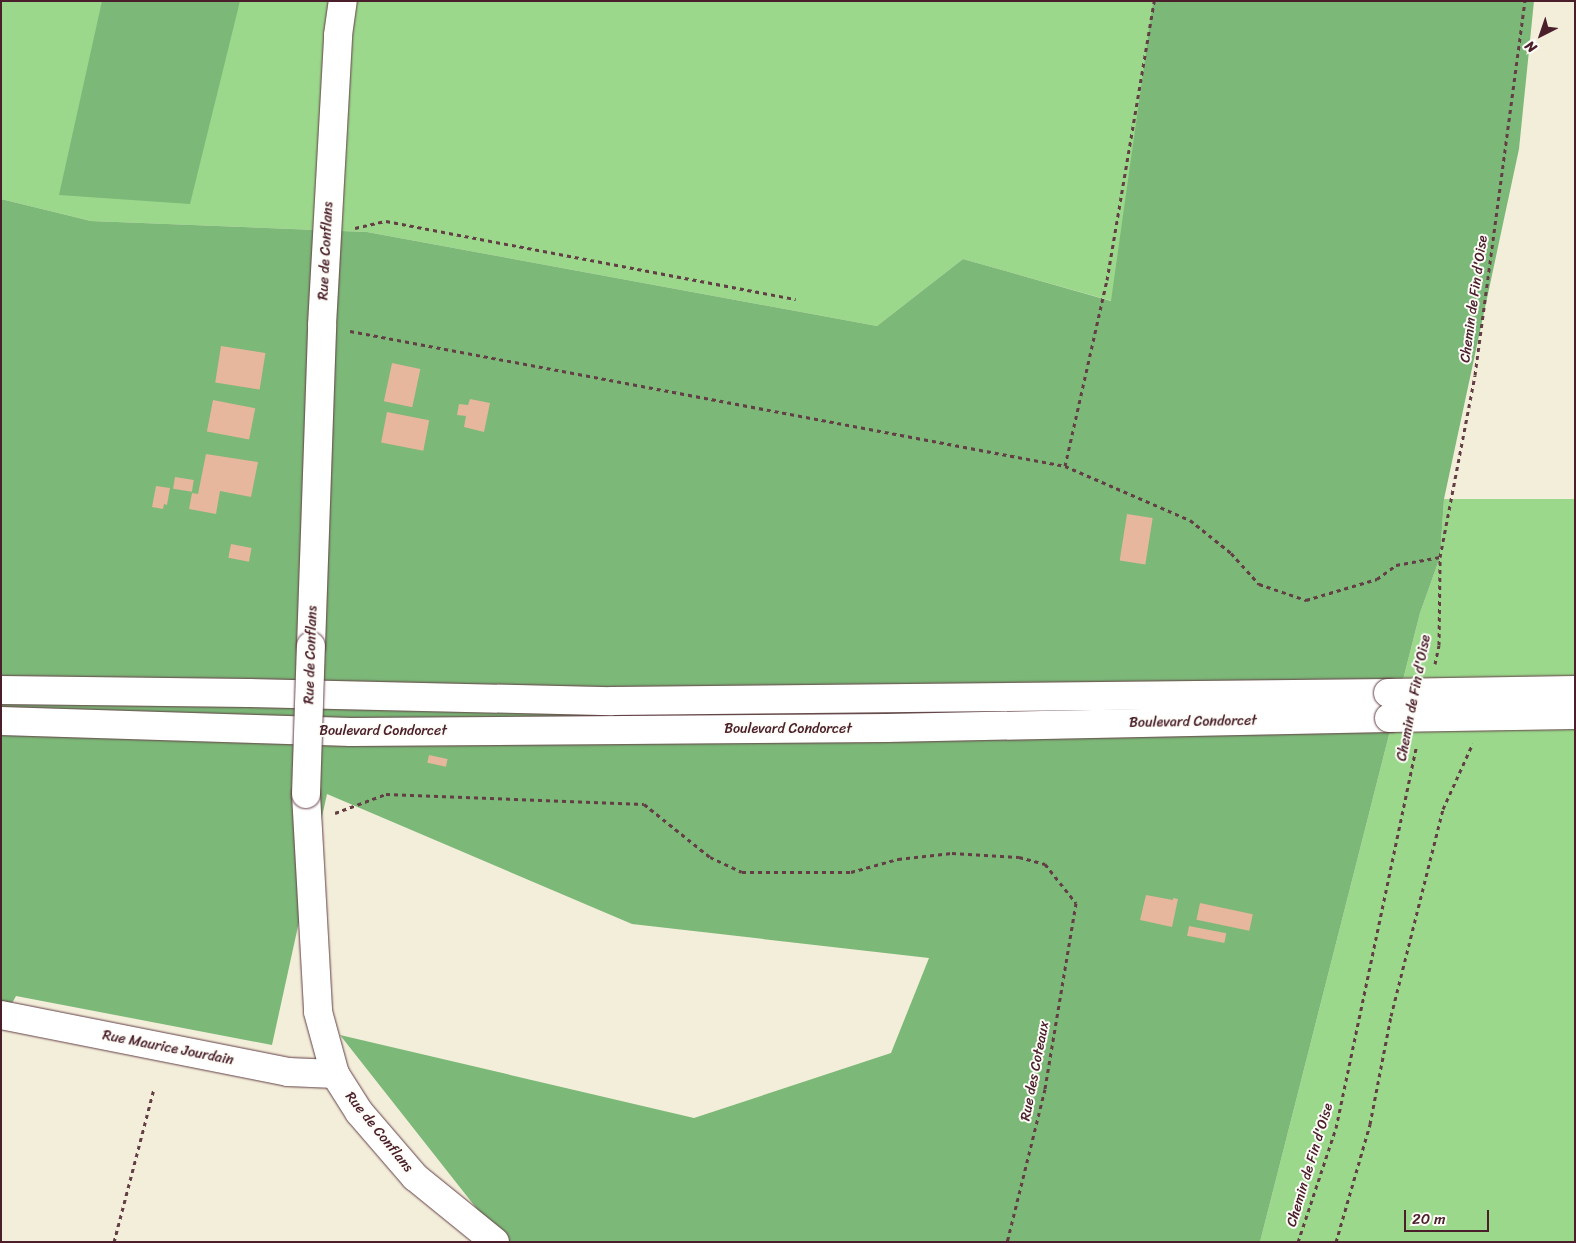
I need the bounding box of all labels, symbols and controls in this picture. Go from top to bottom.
north arrow [1516,10,1566,60]
text: N [1519,34,1543,59]
street label: Rue de Conflans [315,201,337,301]
street label: Chemin de Fin d'Oise [1457,234,1491,364]
street label: Rue de Conflans [301,605,321,705]
street label: Chemin de Fin d'Oise [1393,633,1435,763]
street label: Boulevard Condorcet [1129,712,1257,732]
street label: Boulevard Condorcet [724,721,852,737]
street label: Boulevard Condorcet [319,723,447,739]
street label: Rue des Coteaux [1017,1019,1053,1123]
street label: Rue Maurice Jourdain [101,1027,235,1069]
street label: Rue de Conflans [341,1088,417,1176]
street label: Chemin de Fin d'Oise [1283,1101,1337,1229]
scale bar [1406,1200,1491,1232]
text: 20 m [1412,1206,1446,1232]

